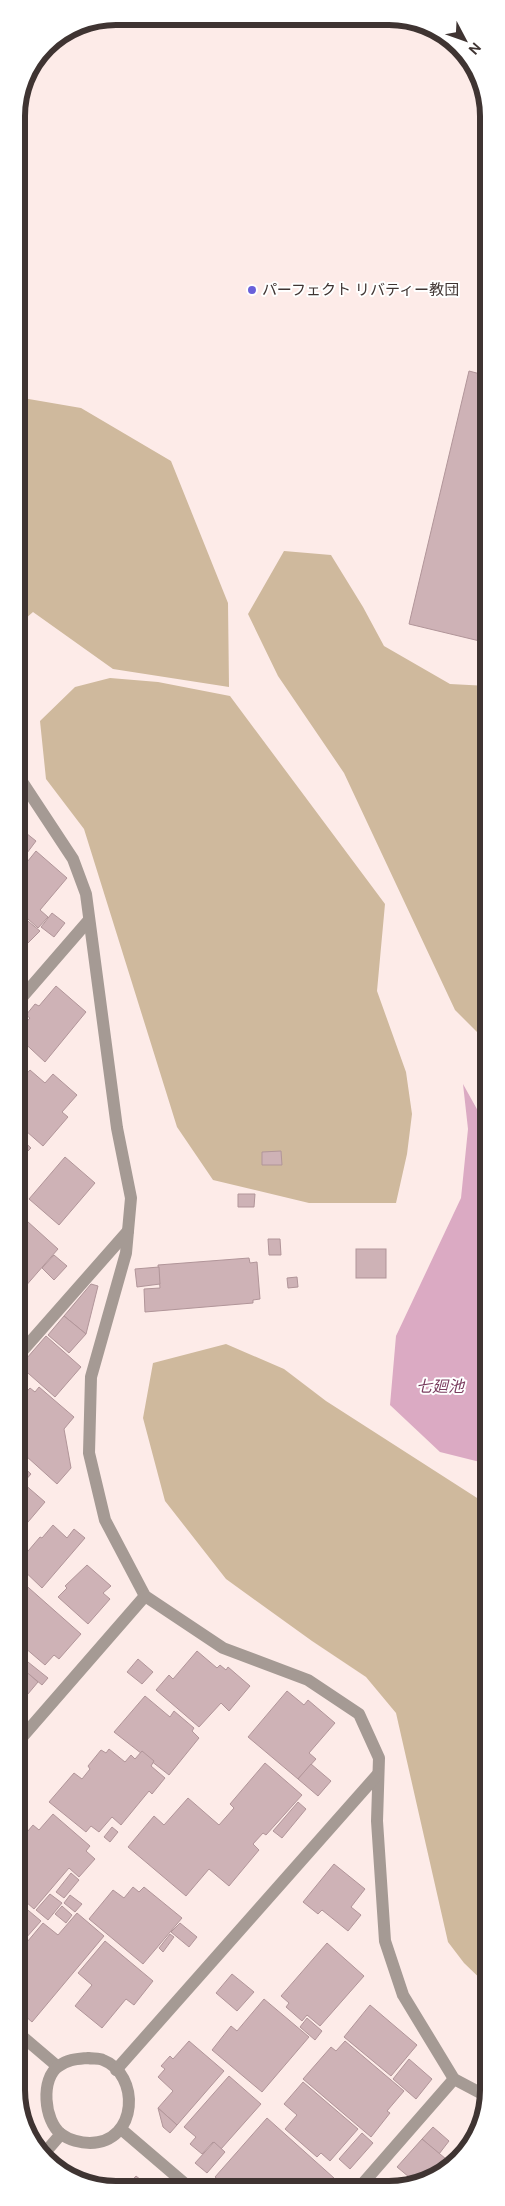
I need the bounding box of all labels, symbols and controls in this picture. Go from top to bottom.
north arrow [440,15,490,65]
text: N [465,39,485,58]
place label: パーフェクト リバティー教団 [262,280,459,300]
marker: パーフェクト リバティー教団 [246,284,258,296]
water label: 七廻池 [416,1376,466,1397]

